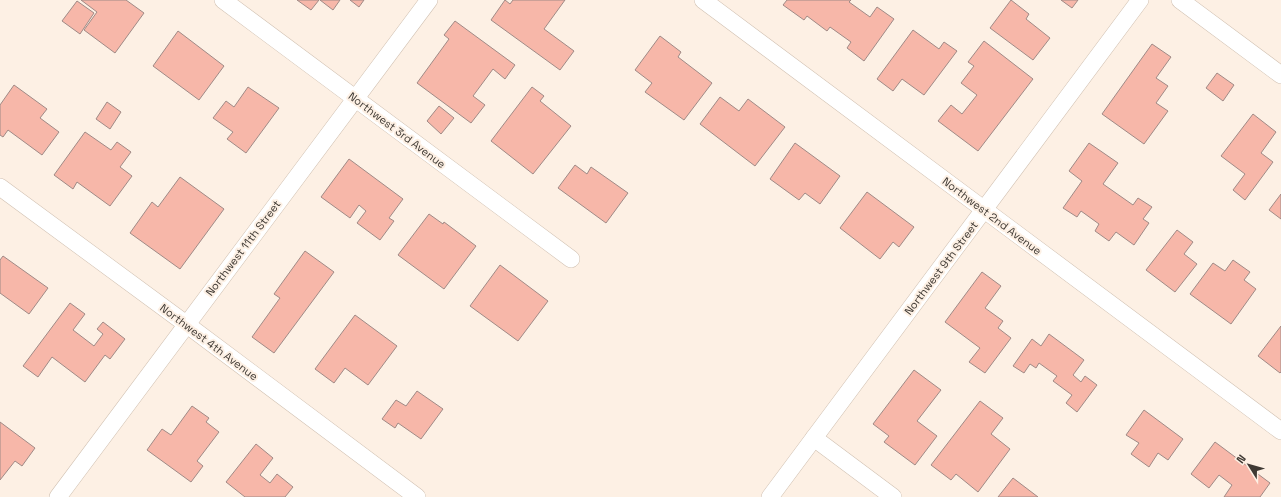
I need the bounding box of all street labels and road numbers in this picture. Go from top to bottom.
street label: Northwest 3rd Avenue [346,89,448,171]
street label: Northwest 2nd Avenue [940,174,1044,258]
street label: Northwest 11th Street [202,197,284,299]
street label: Northwest 9th Street [901,218,981,318]
street label: Northwest 4th Avenue [157,301,261,383]

